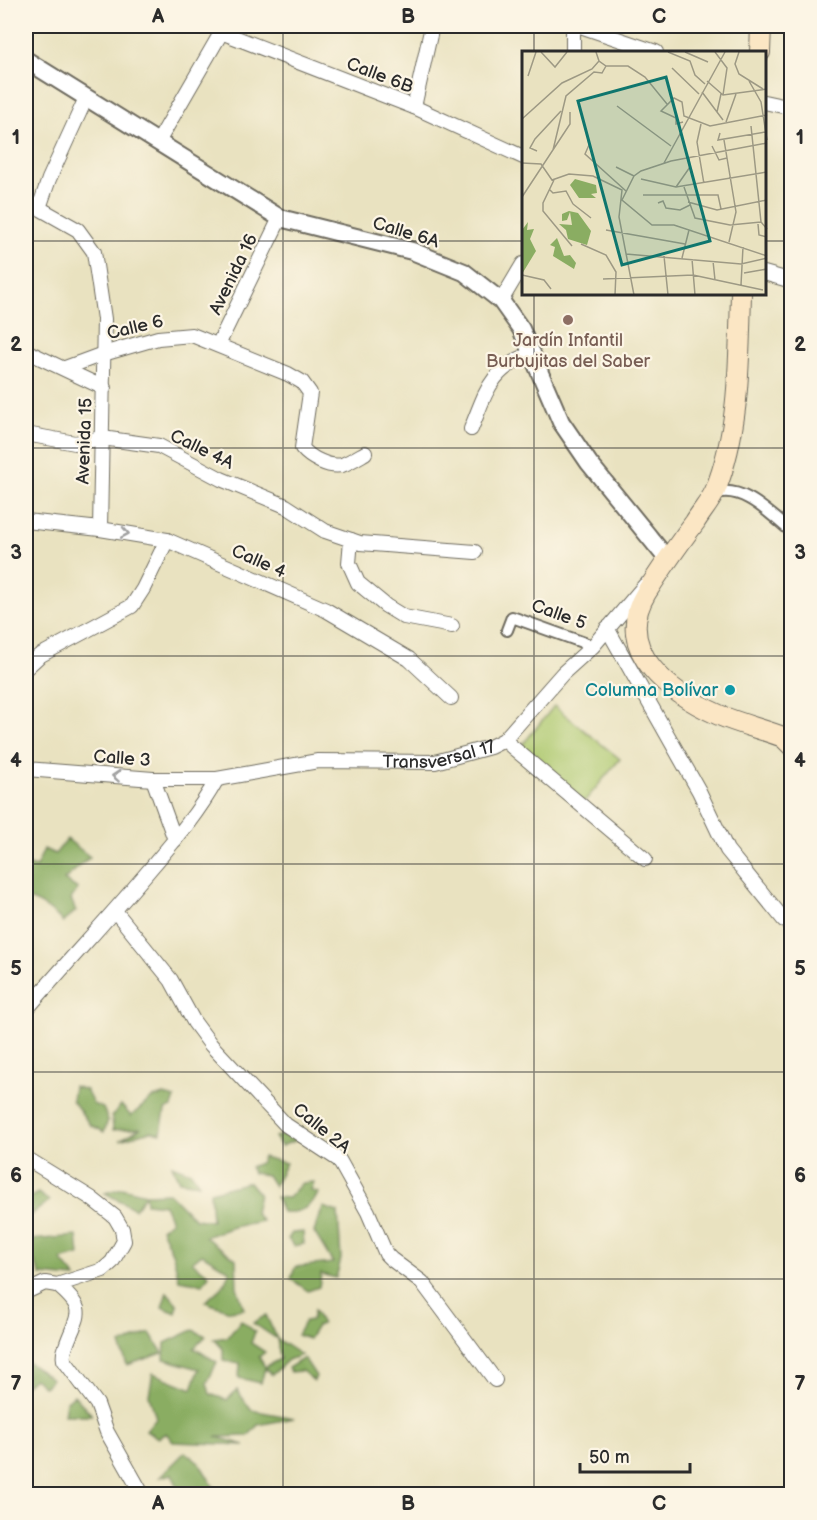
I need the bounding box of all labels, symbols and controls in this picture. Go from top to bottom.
text: A [151,5,165,29]
text: B [401,5,415,29]
text: C [652,5,666,29]
inset map [522,51,766,296]
street label: Calle 6B [343,53,416,98]
text: 1 [12,126,20,150]
text: 1 [796,126,804,150]
street label: Calle 6A [370,212,442,253]
street label: Avenida 16 [205,230,262,318]
street label: Calle 6 [105,311,165,344]
marker: Jardín Infantil Burbujitas del Saber [561,313,575,327]
place label: Jardín Infantil Burbujitas del Saber [486,330,651,372]
text: 2 [10,333,22,357]
text: 2 [794,333,806,357]
street label: Avenida 15 [72,397,97,485]
street label: Calle 4A [166,425,237,474]
one-way arrow [120,526,130,539]
street label: Calle 4 [228,540,289,583]
text: 3 [10,541,22,565]
text: 3 [794,541,806,565]
street label: Calle 5 [529,595,589,634]
place label: Columna Bolívar [585,680,719,701]
marker: Columna Bolívar [723,683,737,697]
street label: Transversal 17 [383,736,500,773]
street label: Calle 3 [93,746,151,771]
text: 4 [10,749,22,773]
text: 4 [794,749,806,773]
one-way arrow [112,770,121,783]
text: 5 [10,957,22,981]
text: 5 [794,957,806,981]
street label: Calle 2A [289,1099,355,1158]
text: 6 [10,1164,22,1188]
text: 6 [794,1164,806,1188]
text: 7 [10,1372,22,1396]
text: 7 [794,1372,806,1396]
scale bar [580,1436,690,1474]
text: 50 m [589,1447,630,1468]
text: A [151,1492,165,1516]
text: B [401,1492,415,1516]
text: C [652,1492,666,1516]

